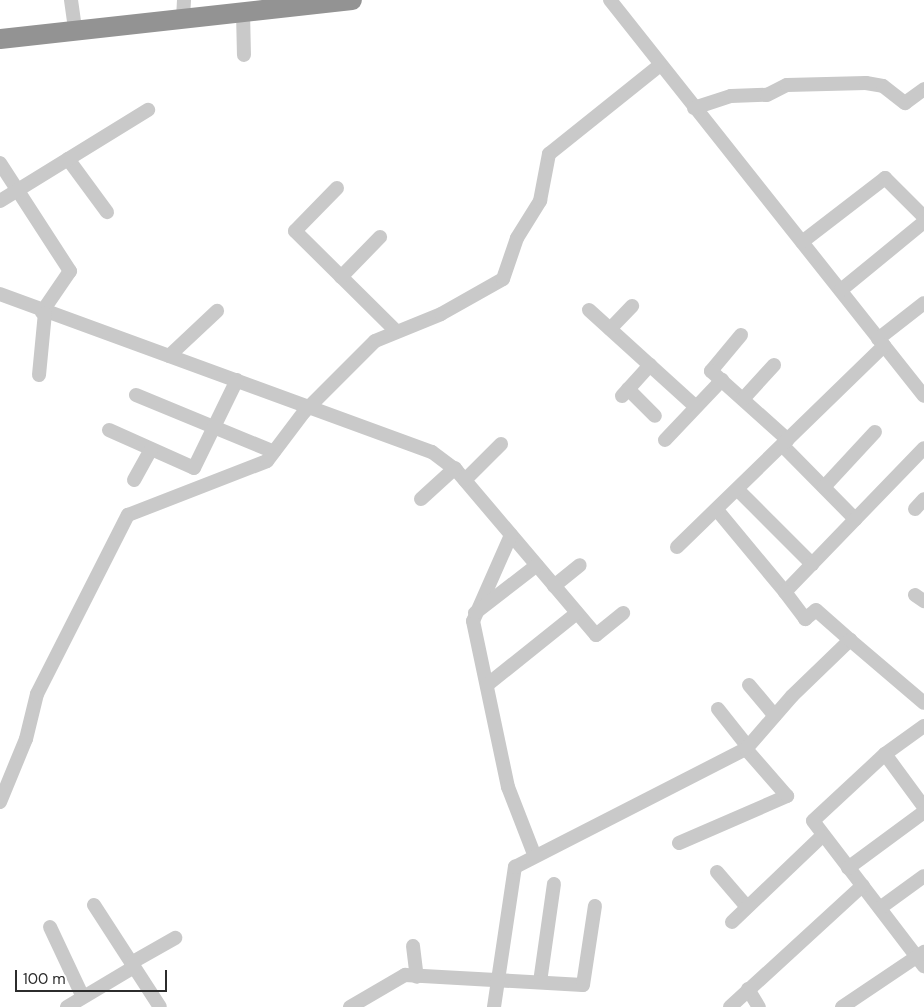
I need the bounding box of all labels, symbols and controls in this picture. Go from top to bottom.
scale bar [18,960,170,992]
text: 100 m [23,969,66,989]

